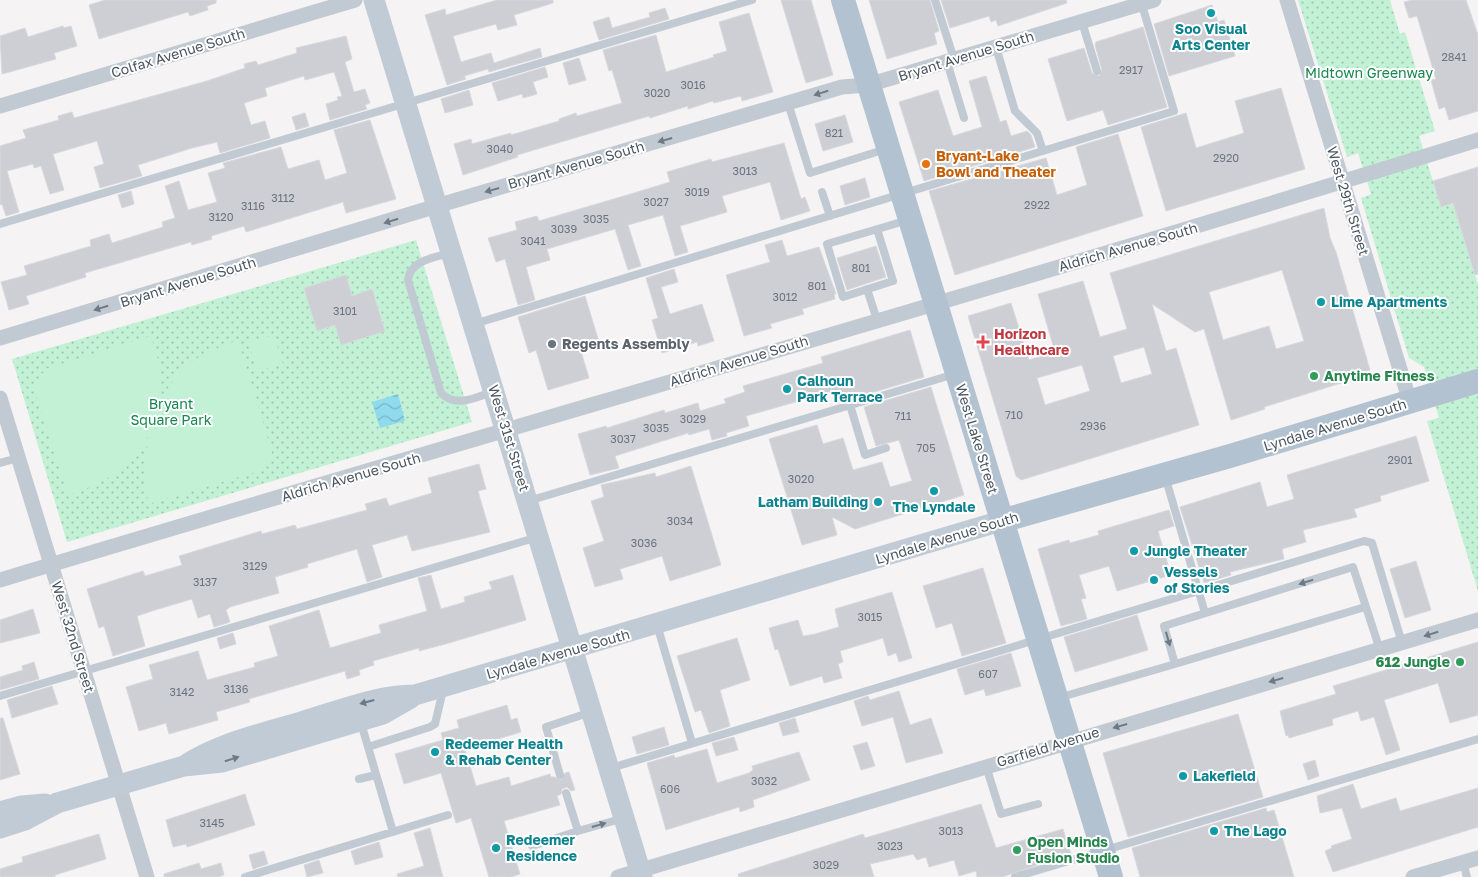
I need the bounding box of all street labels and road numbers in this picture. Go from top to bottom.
street label: Colfax Avenue South [109,24,247,81]
street label: Bryant Avenue South [896,27,1036,84]
street label: Bryant Avenue South [506,137,646,192]
street label: West 29th Street [1324,144,1373,257]
street label: Aldrich Avenue South [1056,219,1199,275]
street label: Bryant Avenue South [118,253,258,310]
street label: Aldrich Avenue South [668,331,810,390]
street label: West Lake Street [953,382,1002,496]
street label: West 31st Street [485,383,534,493]
street label: Lyndale Avenue South [1261,395,1408,454]
street label: Aldrich Avenue South [279,449,422,505]
street label: Lyndale Avenue South [873,508,1020,567]
street label: West 32nd Street [48,579,99,695]
street label: Lyndale Avenue South [484,625,632,682]
street label: Garfield Avenue [995,723,1101,770]

